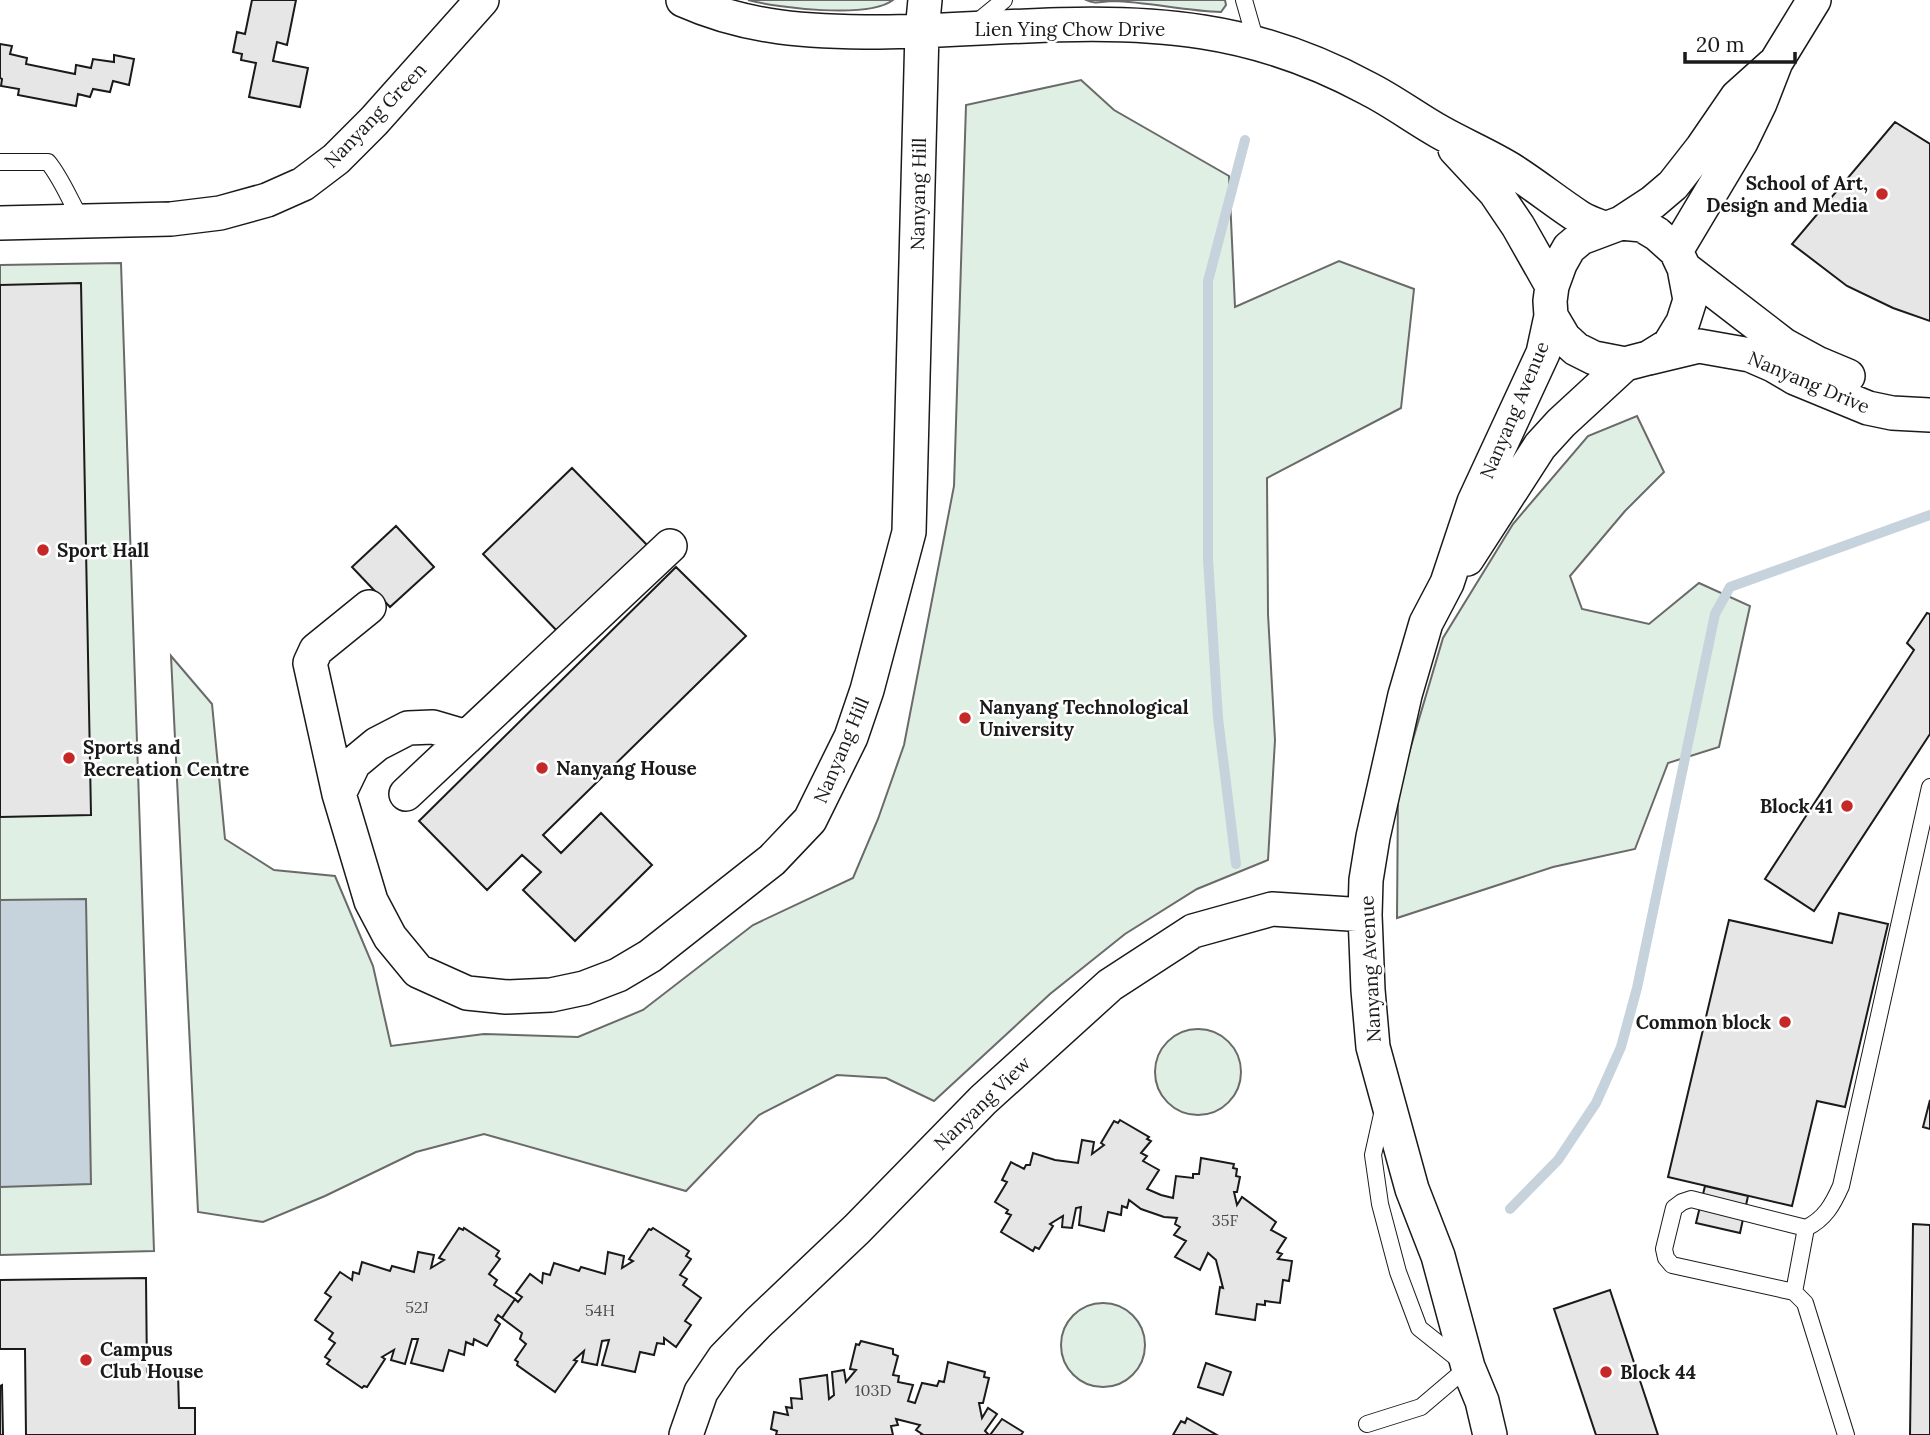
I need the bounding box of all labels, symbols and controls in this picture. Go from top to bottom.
street label: Lien Ying Chow Drive [975,17,1165,41]
scale bar [1685,21,1795,65]
text: 20 m [1696,31,1745,58]
street label: Nanyang Green [319,57,431,173]
street label: Nanyang Hill [905,137,931,251]
place label: School of Art, Design and Media [1706,171,1868,217]
marker: School of Art, Design and Media [1874,186,1890,202]
street label: Nanyang Avenue [1474,338,1554,482]
street label: Nanyang Drive [1744,346,1874,418]
place label: Sport Hall [57,538,149,562]
marker: Sport Hall [35,542,51,558]
street label: Nanyang Hill [808,693,874,807]
place label: Nanyang Technological University [979,695,1189,741]
marker: Nanyang Technological University [957,710,973,726]
place label: Sports and Recreation Centre [83,735,249,781]
marker: Sports and Recreation Centre [61,750,77,766]
place label: Nanyang House [556,756,697,780]
marker: Nanyang House [534,760,550,776]
place label: Block 41 [1760,794,1833,818]
marker: Block 41 [1839,798,1855,814]
street label: Nanyang Avenue [1354,895,1386,1043]
place label: Common block [1636,1010,1771,1034]
marker: Common block [1777,1014,1793,1030]
street label: Nanyang View [929,1050,1036,1155]
house number: 35F [1212,1210,1238,1230]
house number: 52J [405,1297,429,1317]
house number: 54H [585,1300,615,1320]
place label: Campus Club House [100,1337,203,1383]
marker: Campus Club House [78,1352,94,1368]
place label: Block 44 [1620,1360,1696,1384]
marker: Block 44 [1598,1364,1614,1380]
house number: 103D [855,1380,891,1400]

